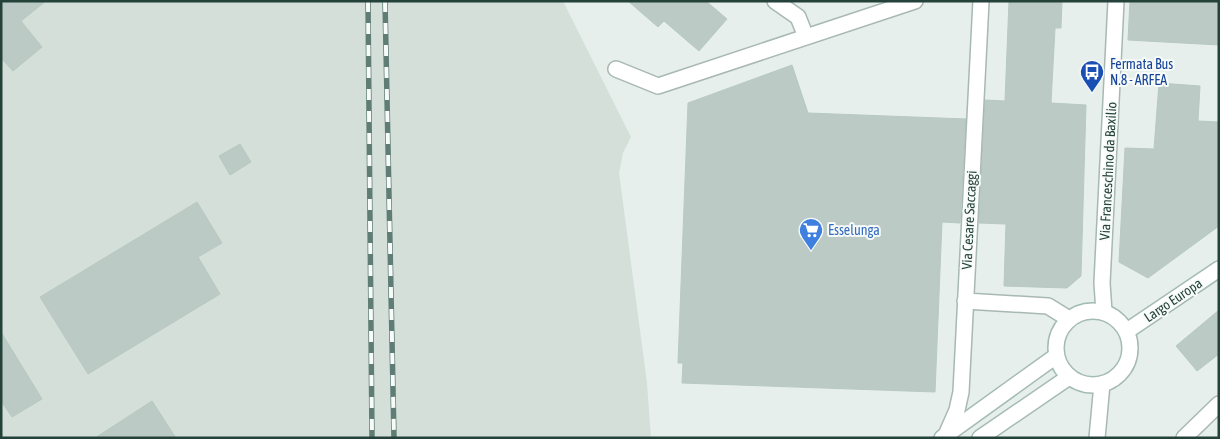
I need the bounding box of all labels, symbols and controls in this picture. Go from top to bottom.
place label: Fermata Bus N.8 - ARFEA [1110,56,1173,88]
bus stop icon: Fermata Bus N.8 - ARFEA [1079,59,1105,93]
street label: Via Franceschino da Baxilio [1096,101,1120,241]
street label: Via Cesare Saccaggi [958,170,980,270]
supermarket icon: Esselunga [798,217,824,251]
place label: Esselunga [828,222,880,238]
street label: Largo Europa [1141,275,1205,325]

